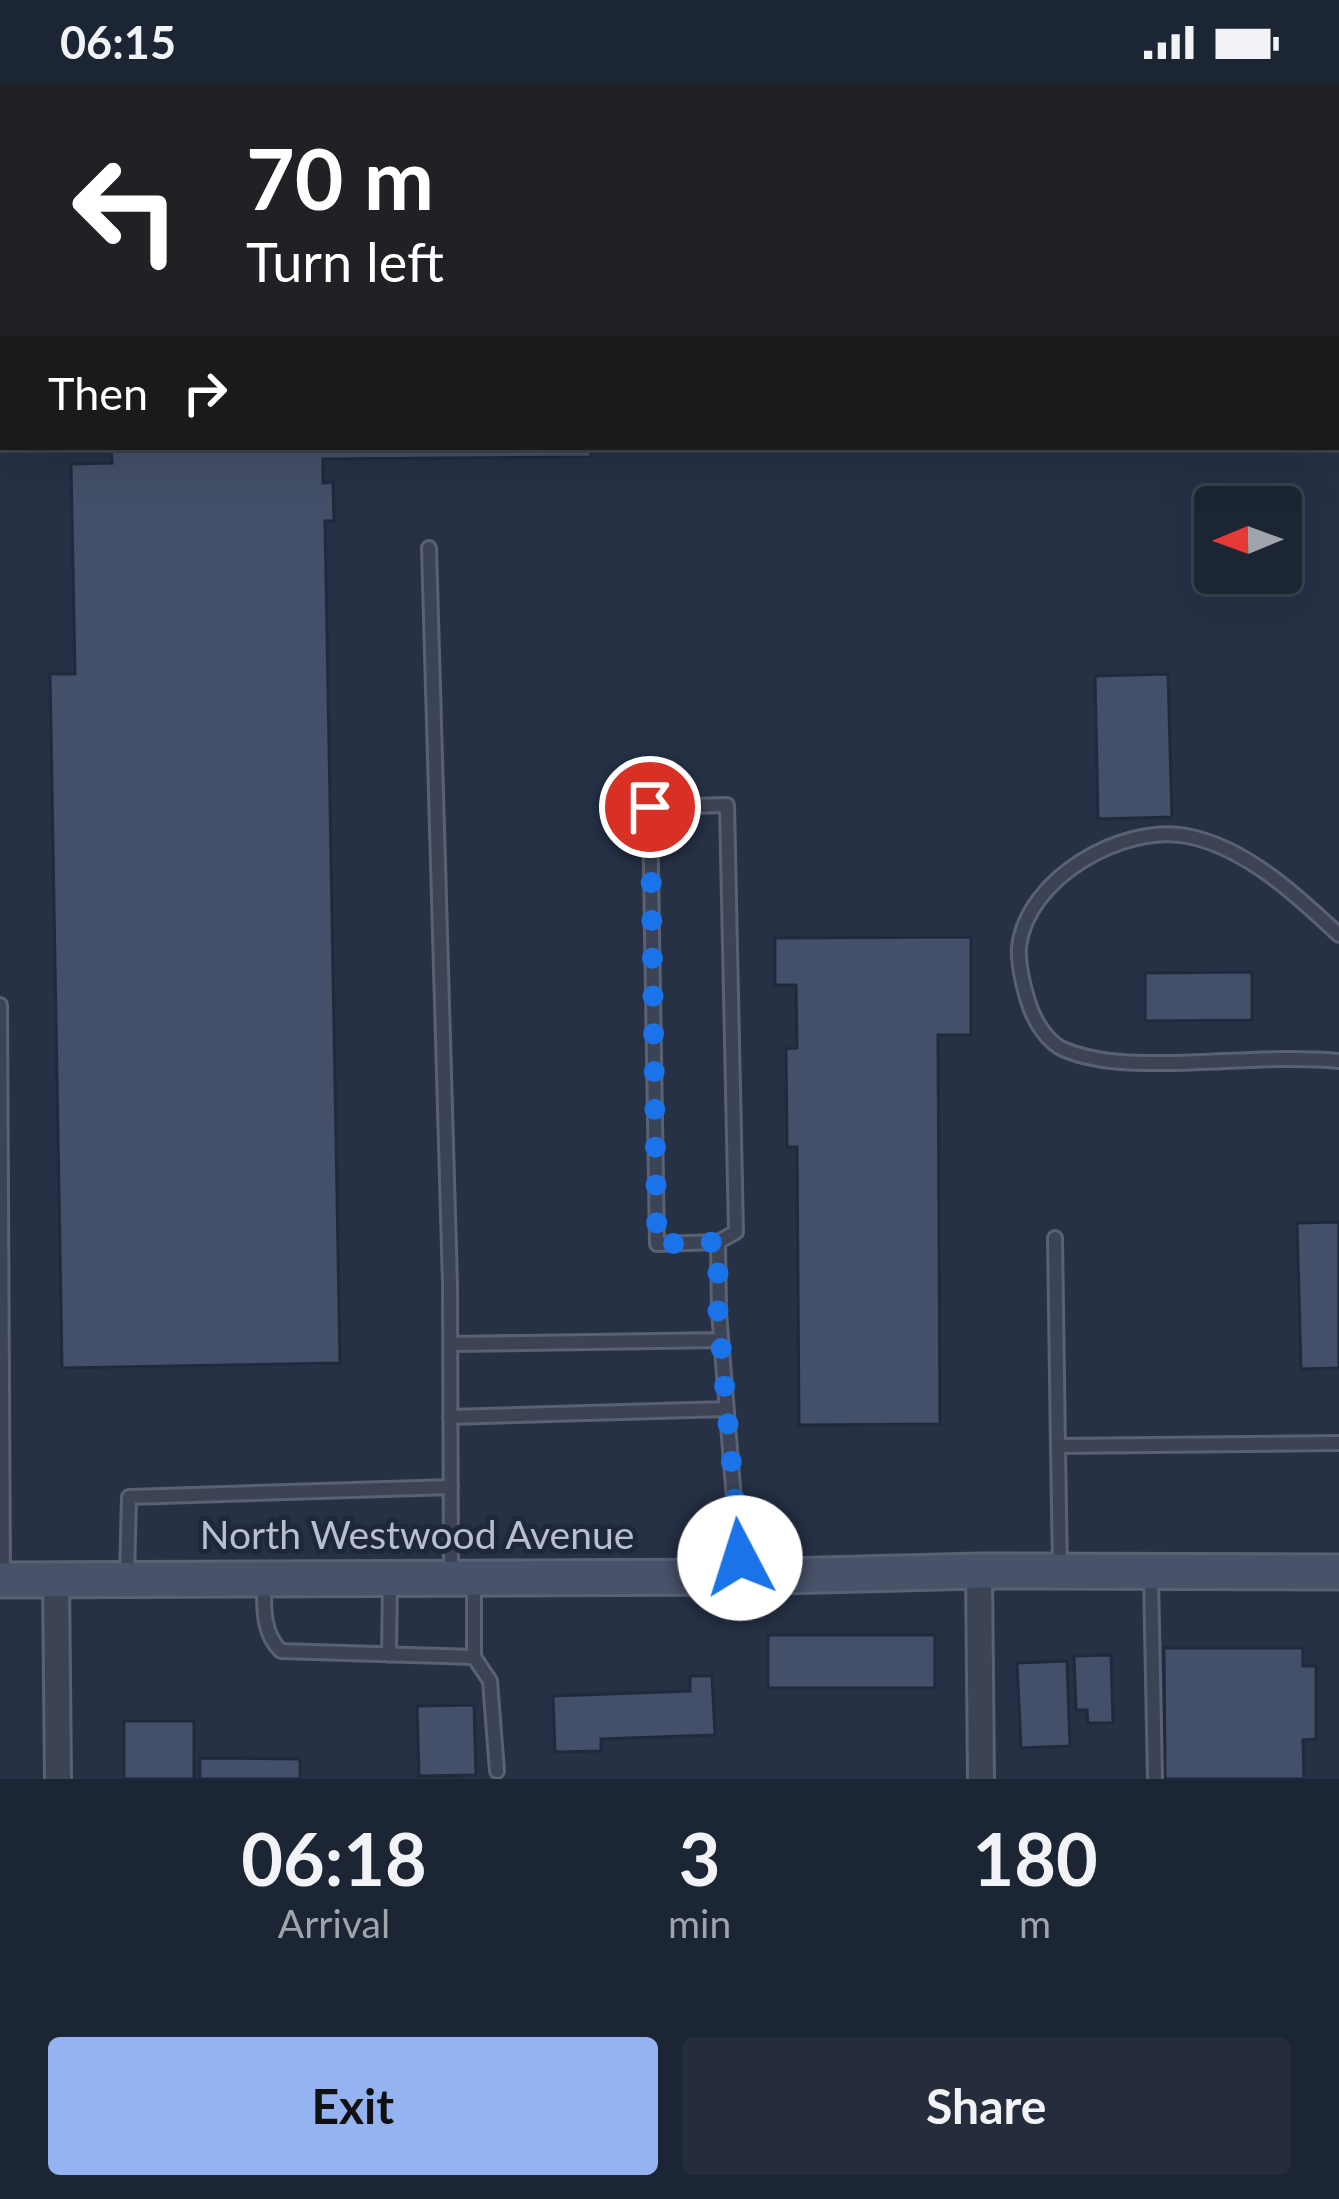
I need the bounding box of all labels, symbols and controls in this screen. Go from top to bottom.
text: 06:15 [60,15,176,69]
text: 70 m [246,127,434,228]
icon: left [48,132,204,288]
text: Turn left [246,229,444,294]
icon: right [172,360,238,426]
text: Then [48,366,148,420]
north arrow [1194,486,1302,594]
map controls [1194,486,1302,594]
pin [599,756,701,858]
icon: arrive [617,774,683,840]
position arrow [677,1495,803,1621]
street label: North Westwood Avenue [200,1511,634,1557]
text: 06:18 [241,1815,427,1901]
text: 3 [679,1815,721,1901]
text: 180 [972,1815,1098,1901]
text: Arrival [278,1900,390,1946]
text: min [668,1900,731,1946]
text: m [1019,1900,1051,1946]
button: Exit [48,2037,658,2175]
button: Share [682,2037,1291,2175]

